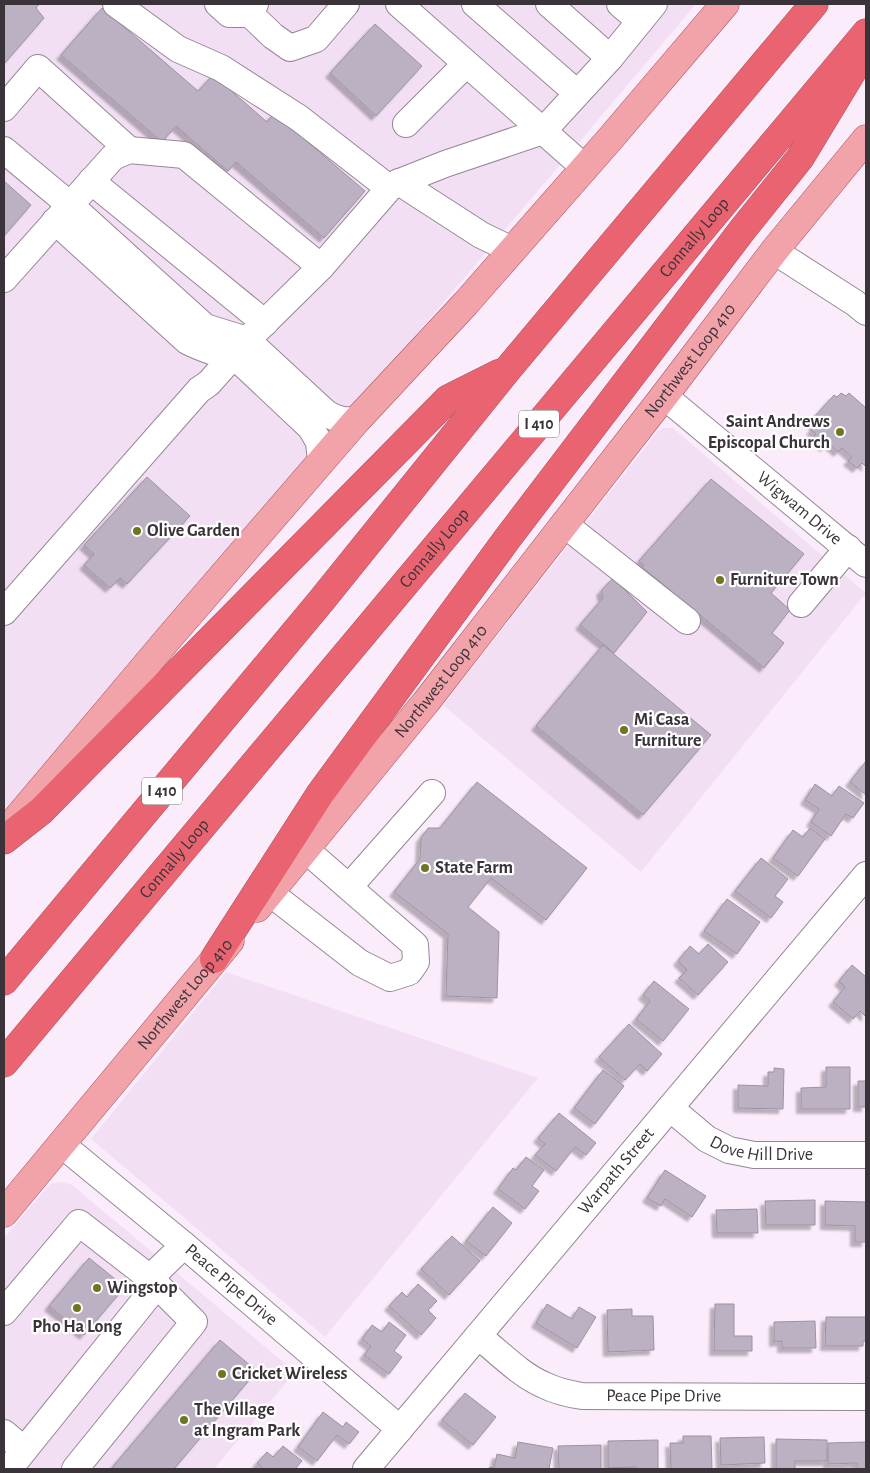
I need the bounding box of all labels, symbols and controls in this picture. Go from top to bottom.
street label: Connally Loop [656,194,733,281]
street label: Northwest Loop 410 [641,300,739,421]
road number: I 410 [519,410,559,438]
place label: Saint Andrews Episcopal Church [708,413,830,452]
marker: Saint Andrews Episcopal Church [834,426,846,438]
street label: Wigwam Drive [754,468,845,549]
street label: Connally Loop [396,505,473,592]
place label: Olive Garden [147,522,240,540]
marker: Olive Garden [131,525,143,537]
place label: Furniture Town [730,571,839,589]
marker: Furniture Town [714,574,726,586]
street label: Northwest Loop 410 [391,622,491,741]
place label: Mi Casa Furniture [634,711,701,750]
marker: Mi Casa Furniture [618,724,630,736]
road number: I 410 [142,778,182,804]
street label: Connally Loop [136,816,213,902]
place label: State Farm [435,859,513,877]
marker: State Farm [419,862,431,874]
street label: Northwest Loop 410 [134,936,237,1054]
street label: Warpath Street [575,1124,658,1218]
street label: Dove Hill Drive [707,1133,813,1165]
street label: Peace Pipe Drive [181,1241,281,1329]
place label: Wingstop [107,1279,178,1297]
marker: Wingstop [91,1282,103,1294]
marker: Pho Ha Long [71,1302,83,1314]
place label: Pho Ha Long [32,1318,123,1336]
place label: Cricket Wireless [232,1365,348,1383]
marker: Cricket Wireless [216,1368,228,1380]
street label: Peace Pipe Drive [606,1387,721,1405]
place label: The Village at Ingram Park [194,1401,300,1440]
marker: The Village at Ingram Park [178,1414,190,1426]

